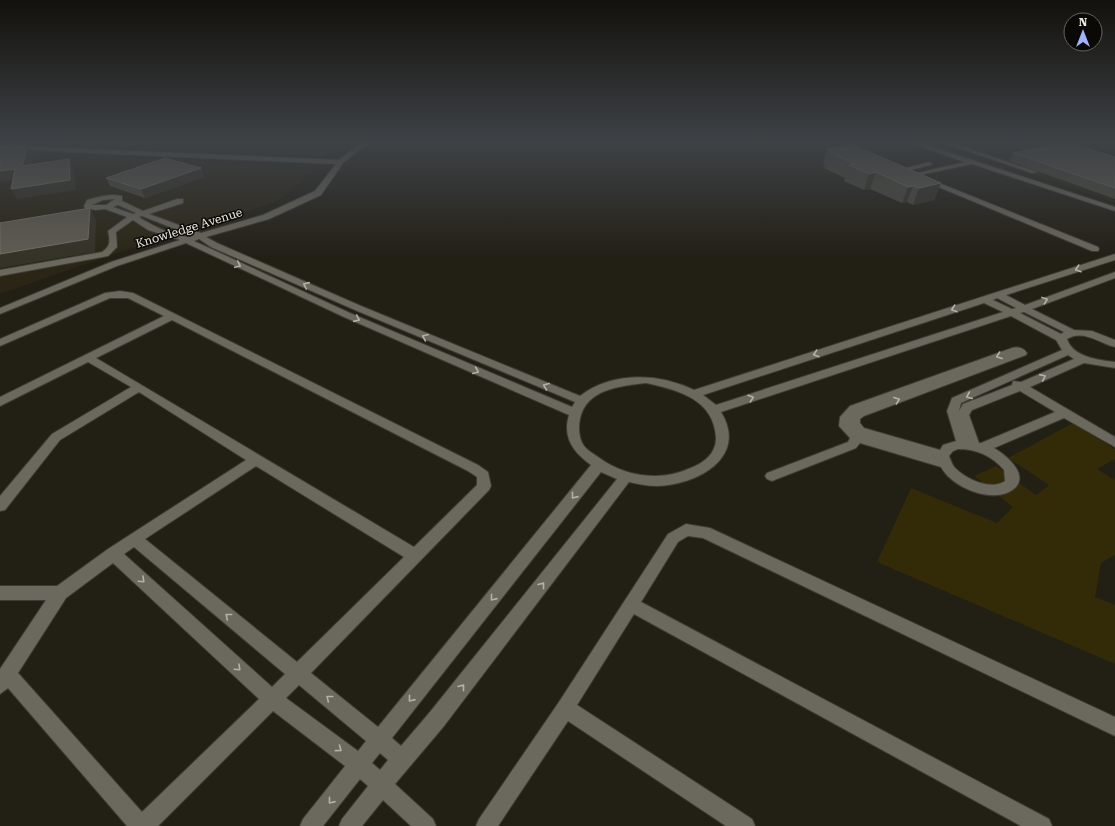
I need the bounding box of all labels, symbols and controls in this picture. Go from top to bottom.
north arrow [1063,12,1103,52]
text: N [1079,16,1088,29]
street label: Knowledge Avenue [134,205,244,251]
one-way arrow [234,260,242,268]
one-way arrow [1075,264,1082,273]
one-way arrow [303,282,311,290]
one-way arrow [1041,296,1048,305]
one-way arrow [951,304,958,313]
one-way arrow [352,314,360,322]
one-way arrow [422,334,430,342]
one-way arrow [812,349,819,358]
one-way arrow [996,351,1003,359]
one-way arrow [472,366,479,374]
one-way arrow [1039,373,1046,381]
one-way arrow [542,383,549,391]
one-way arrow [966,391,973,399]
one-way arrow [747,394,754,403]
one-way arrow [893,396,900,404]
one-way arrow [572,492,579,499]
one-way arrow [137,575,145,582]
one-way arrow [537,582,544,589]
one-way arrow [490,593,497,600]
one-way arrow [226,613,233,620]
one-way arrow [233,663,240,670]
one-way arrow [457,685,464,692]
one-way arrow [409,694,416,702]
one-way arrow [327,696,334,703]
one-way arrow [335,744,342,752]
one-way arrow [328,796,335,803]

